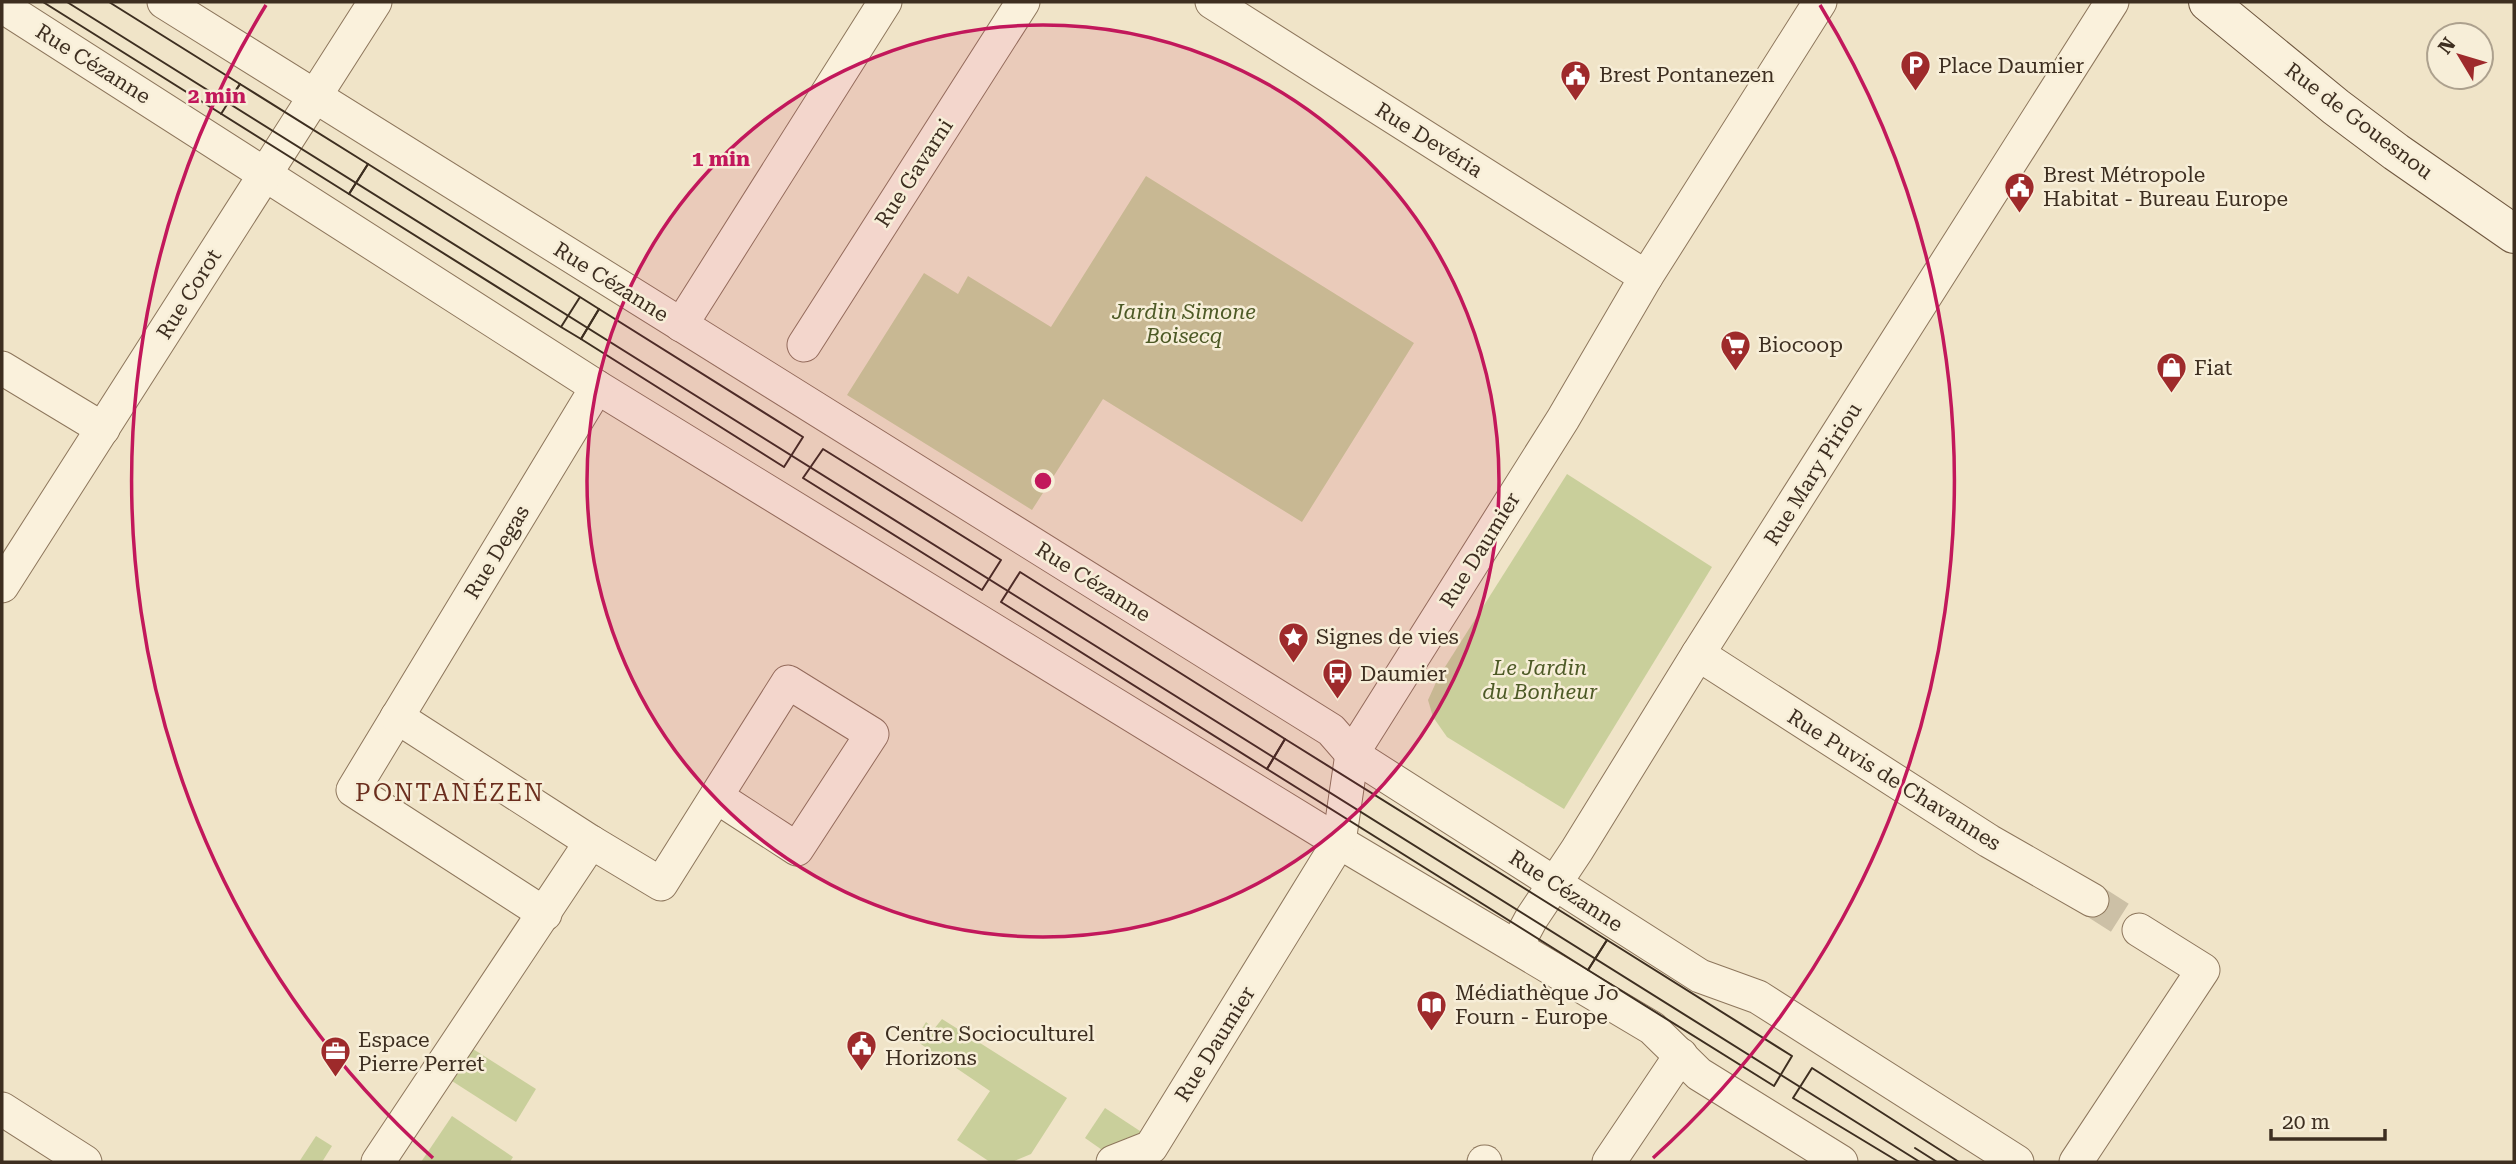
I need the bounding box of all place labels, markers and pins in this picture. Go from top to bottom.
parking icon: Place Daumier [1898,49,1932,93]
place label: Place Daumier [1938,54,2085,78]
public building icon: Brest Pontanezen [1559,58,1593,102]
place label: Brest Pontanezen [1599,63,1775,87]
place label: Brest Métropole Habitat - Bureau Europe [2043,163,2288,211]
public building icon: Brest Métropole Habitat - Bureau Europe [2003,170,2037,214]
supermarket icon: Biocoop [1718,328,1752,372]
place label: Biocoop [1758,333,1843,357]
shop icon: Fiat [2154,351,2188,395]
place label: Fiat [2194,356,2232,380]
centre of rings [1031,469,1055,493]
place icon: Signes de vies [1276,620,1310,664]
place label: Signes de vies [1316,625,1459,649]
bus stop icon: Daumier [1320,657,1354,701]
place label: Daumier [1360,662,1447,686]
place label: Médiathèque Jo Fourn - Europe [1455,981,1619,1029]
library icon: Médiathèque Jo Fourn - Europe [1415,988,1449,1032]
place label: Centre Socioculturel Horizons [885,1022,1095,1070]
place label: Espace Pierre Perret [358,1028,485,1076]
public building icon: Centre Socioculturel Horizons [845,1029,879,1073]
office icon: Espace Pierre Perret [318,1035,352,1079]

